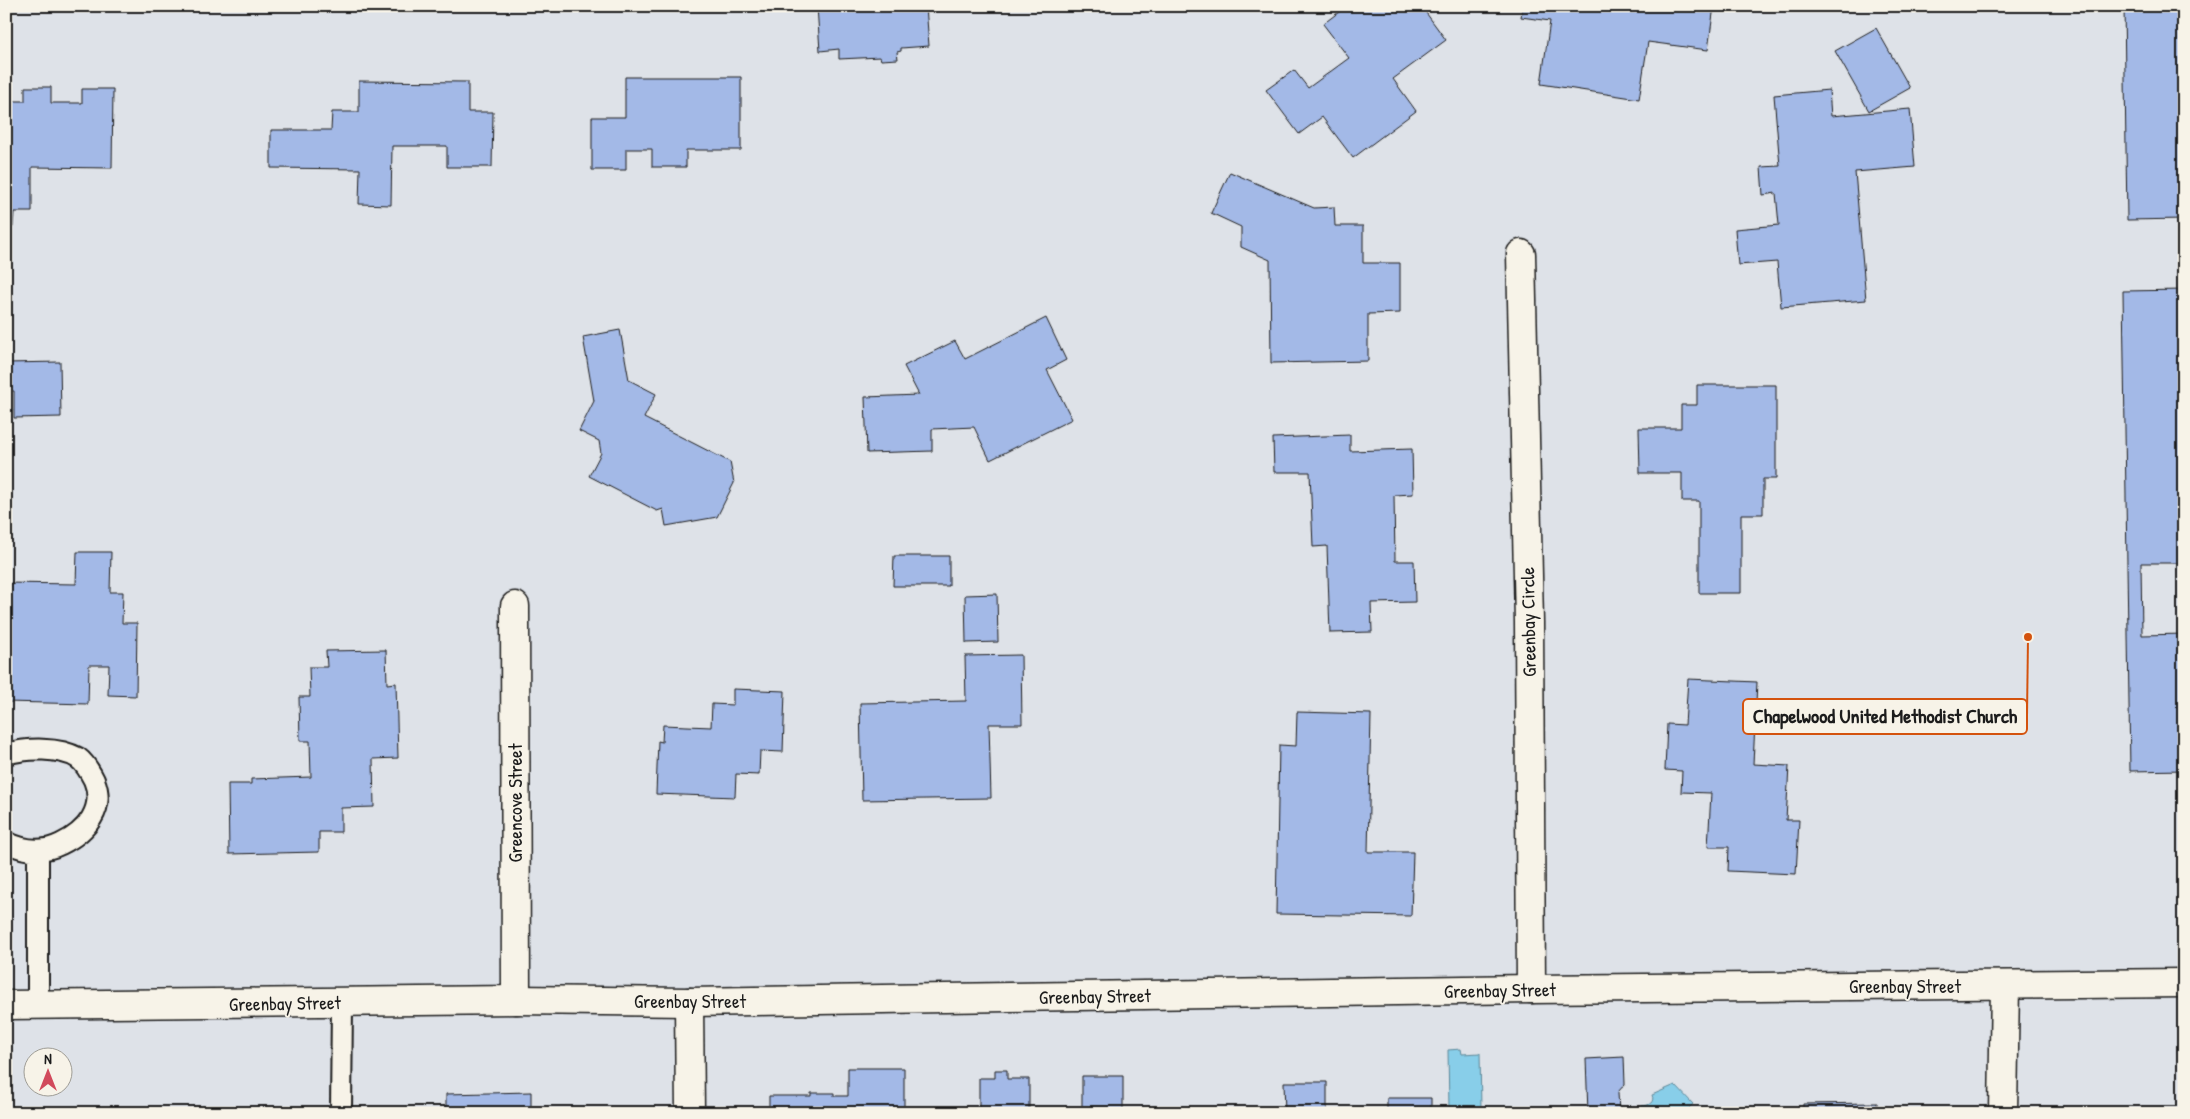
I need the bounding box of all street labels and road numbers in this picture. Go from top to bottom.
street label: Greenbay Circle [1514,566,1542,677]
street label: Greencove Street [502,743,528,862]
street label: Greenbay Street [1849,973,1961,999]
street label: Greenbay Street [1444,976,1557,1004]
street label: Greenbay Street [1039,982,1152,1010]
street label: Greenbay Street [634,988,746,1014]
street label: Greenbay Street [229,989,342,1017]

